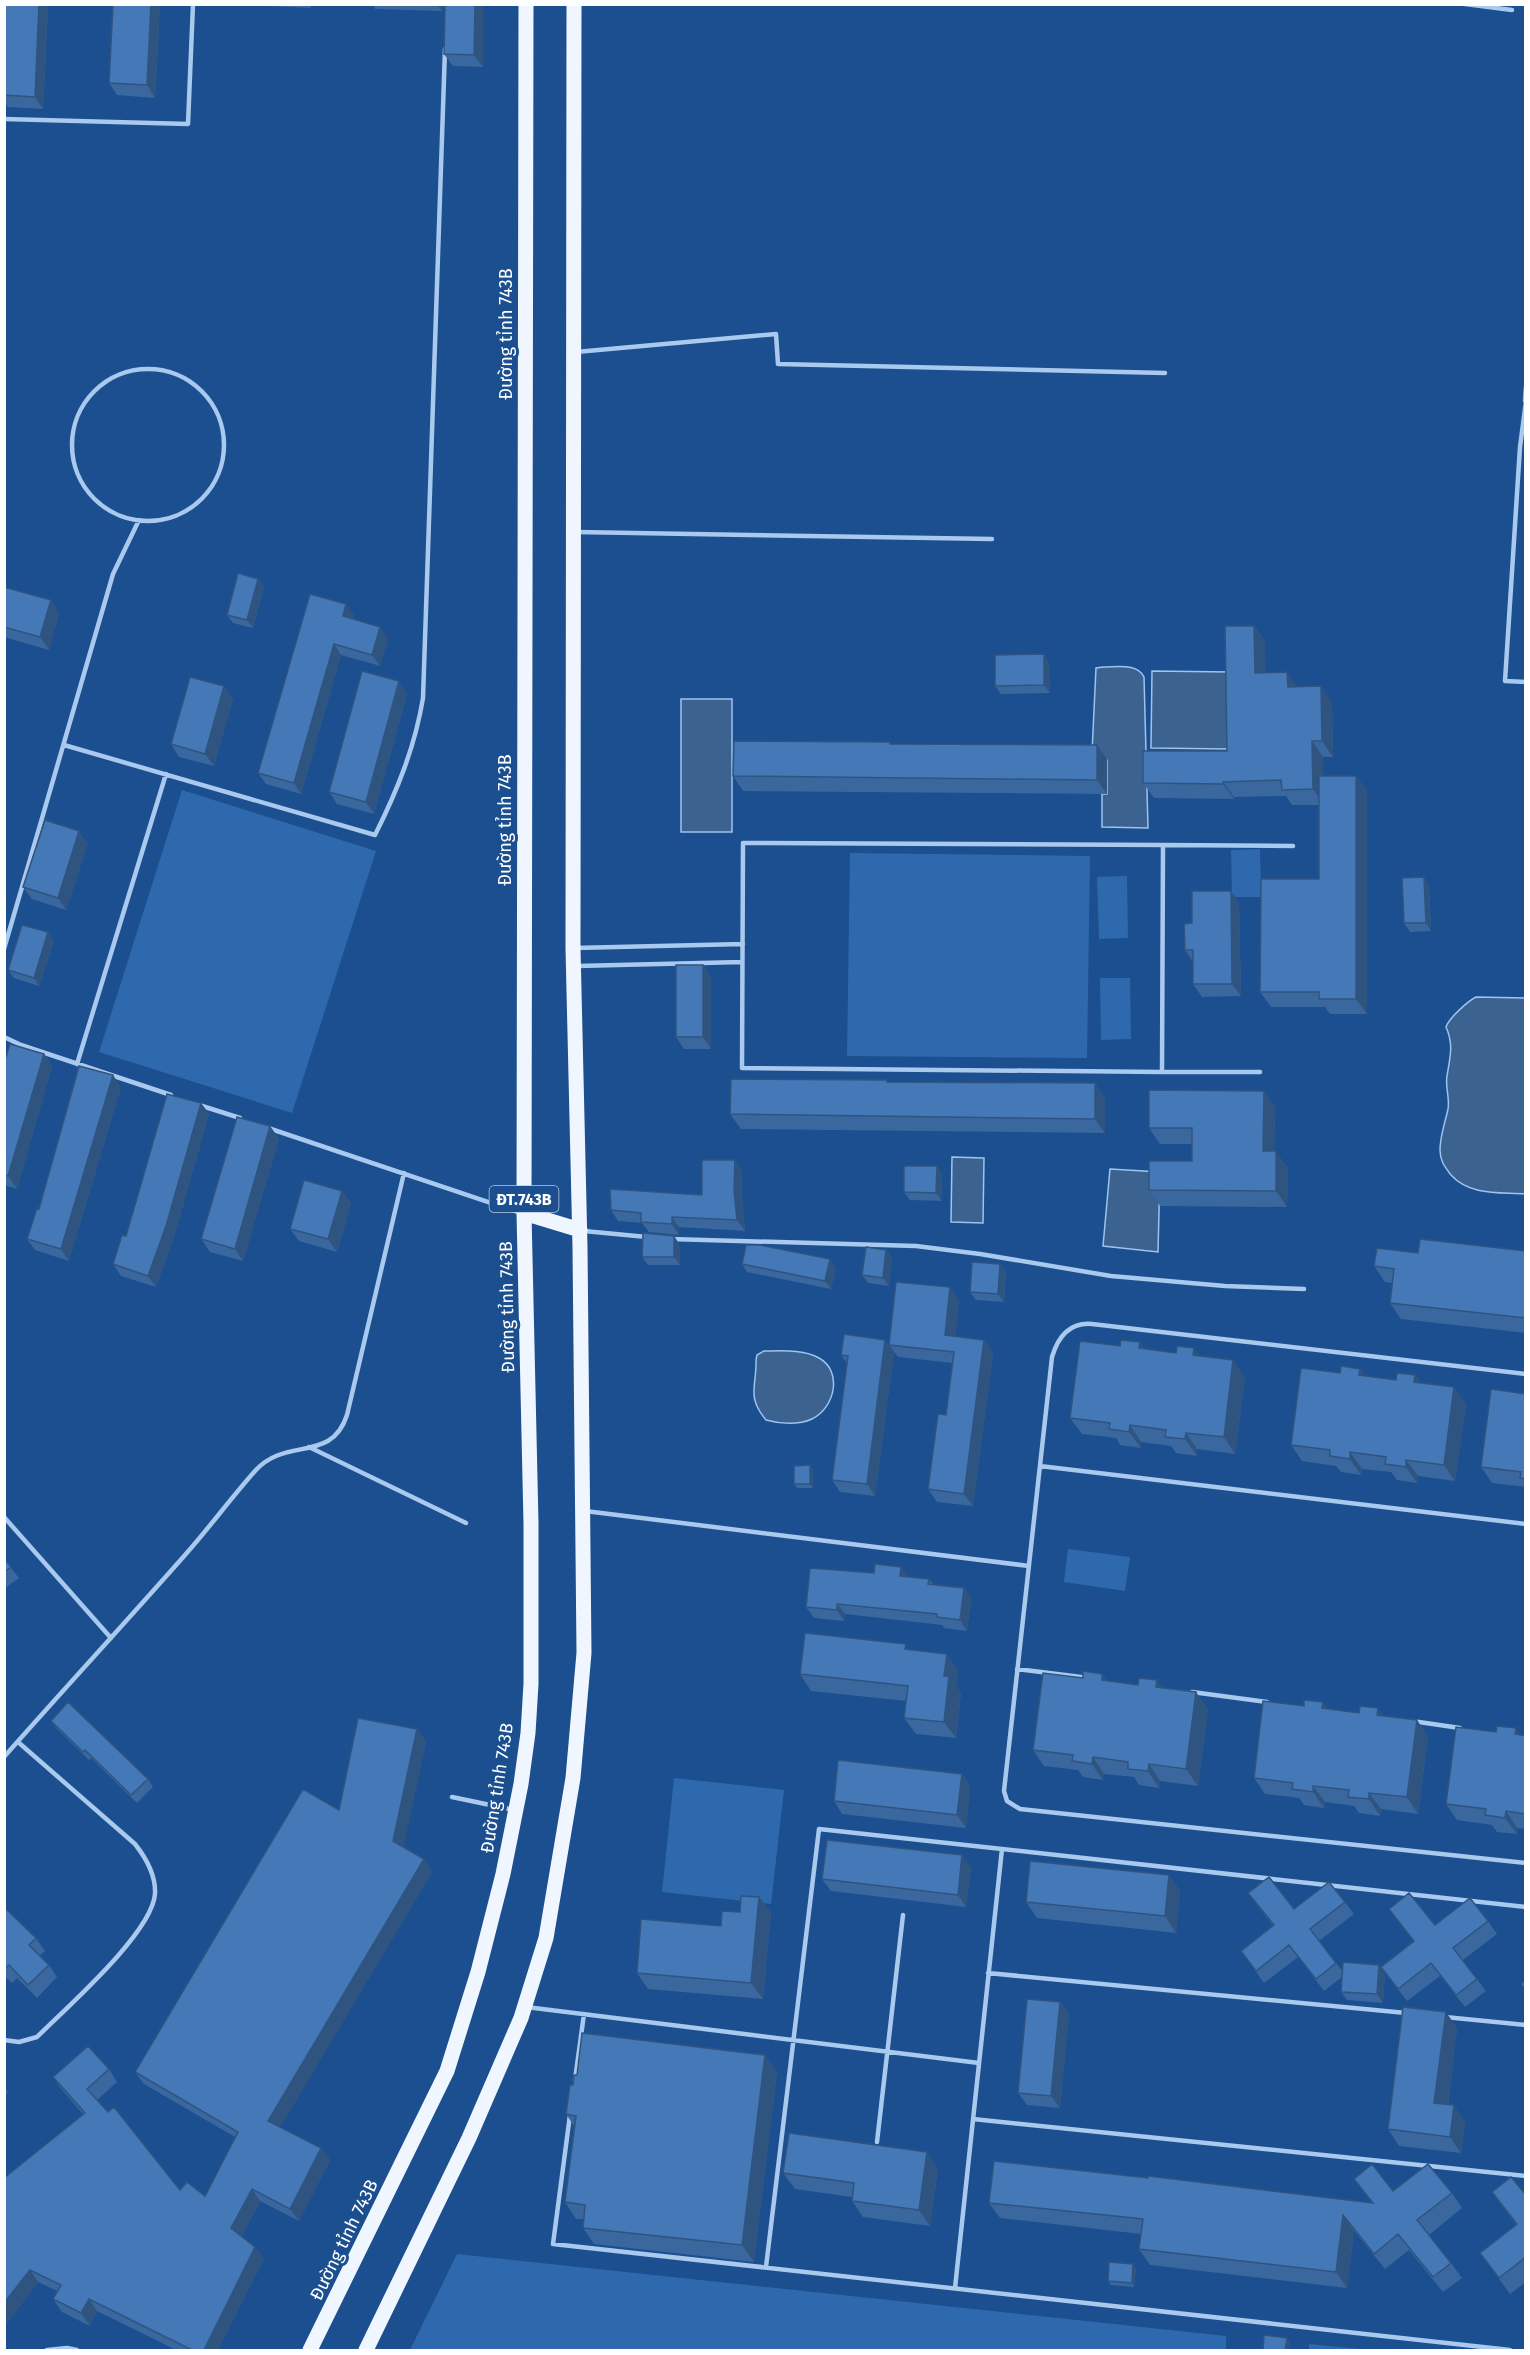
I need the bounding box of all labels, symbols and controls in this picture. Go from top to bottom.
street label: Đường tỉnh 743B [495,268,517,400]
street label: Đường tỉnh 743B [494,754,516,886]
road number: ĐT.743B [490,1186,558,1212]
street label: Đường tỉnh 743B [495,1241,519,1373]
street label: Đường tỉnh 743B [476,1721,518,1855]
street label: Đường tỉnh 743B [305,2176,383,2304]

